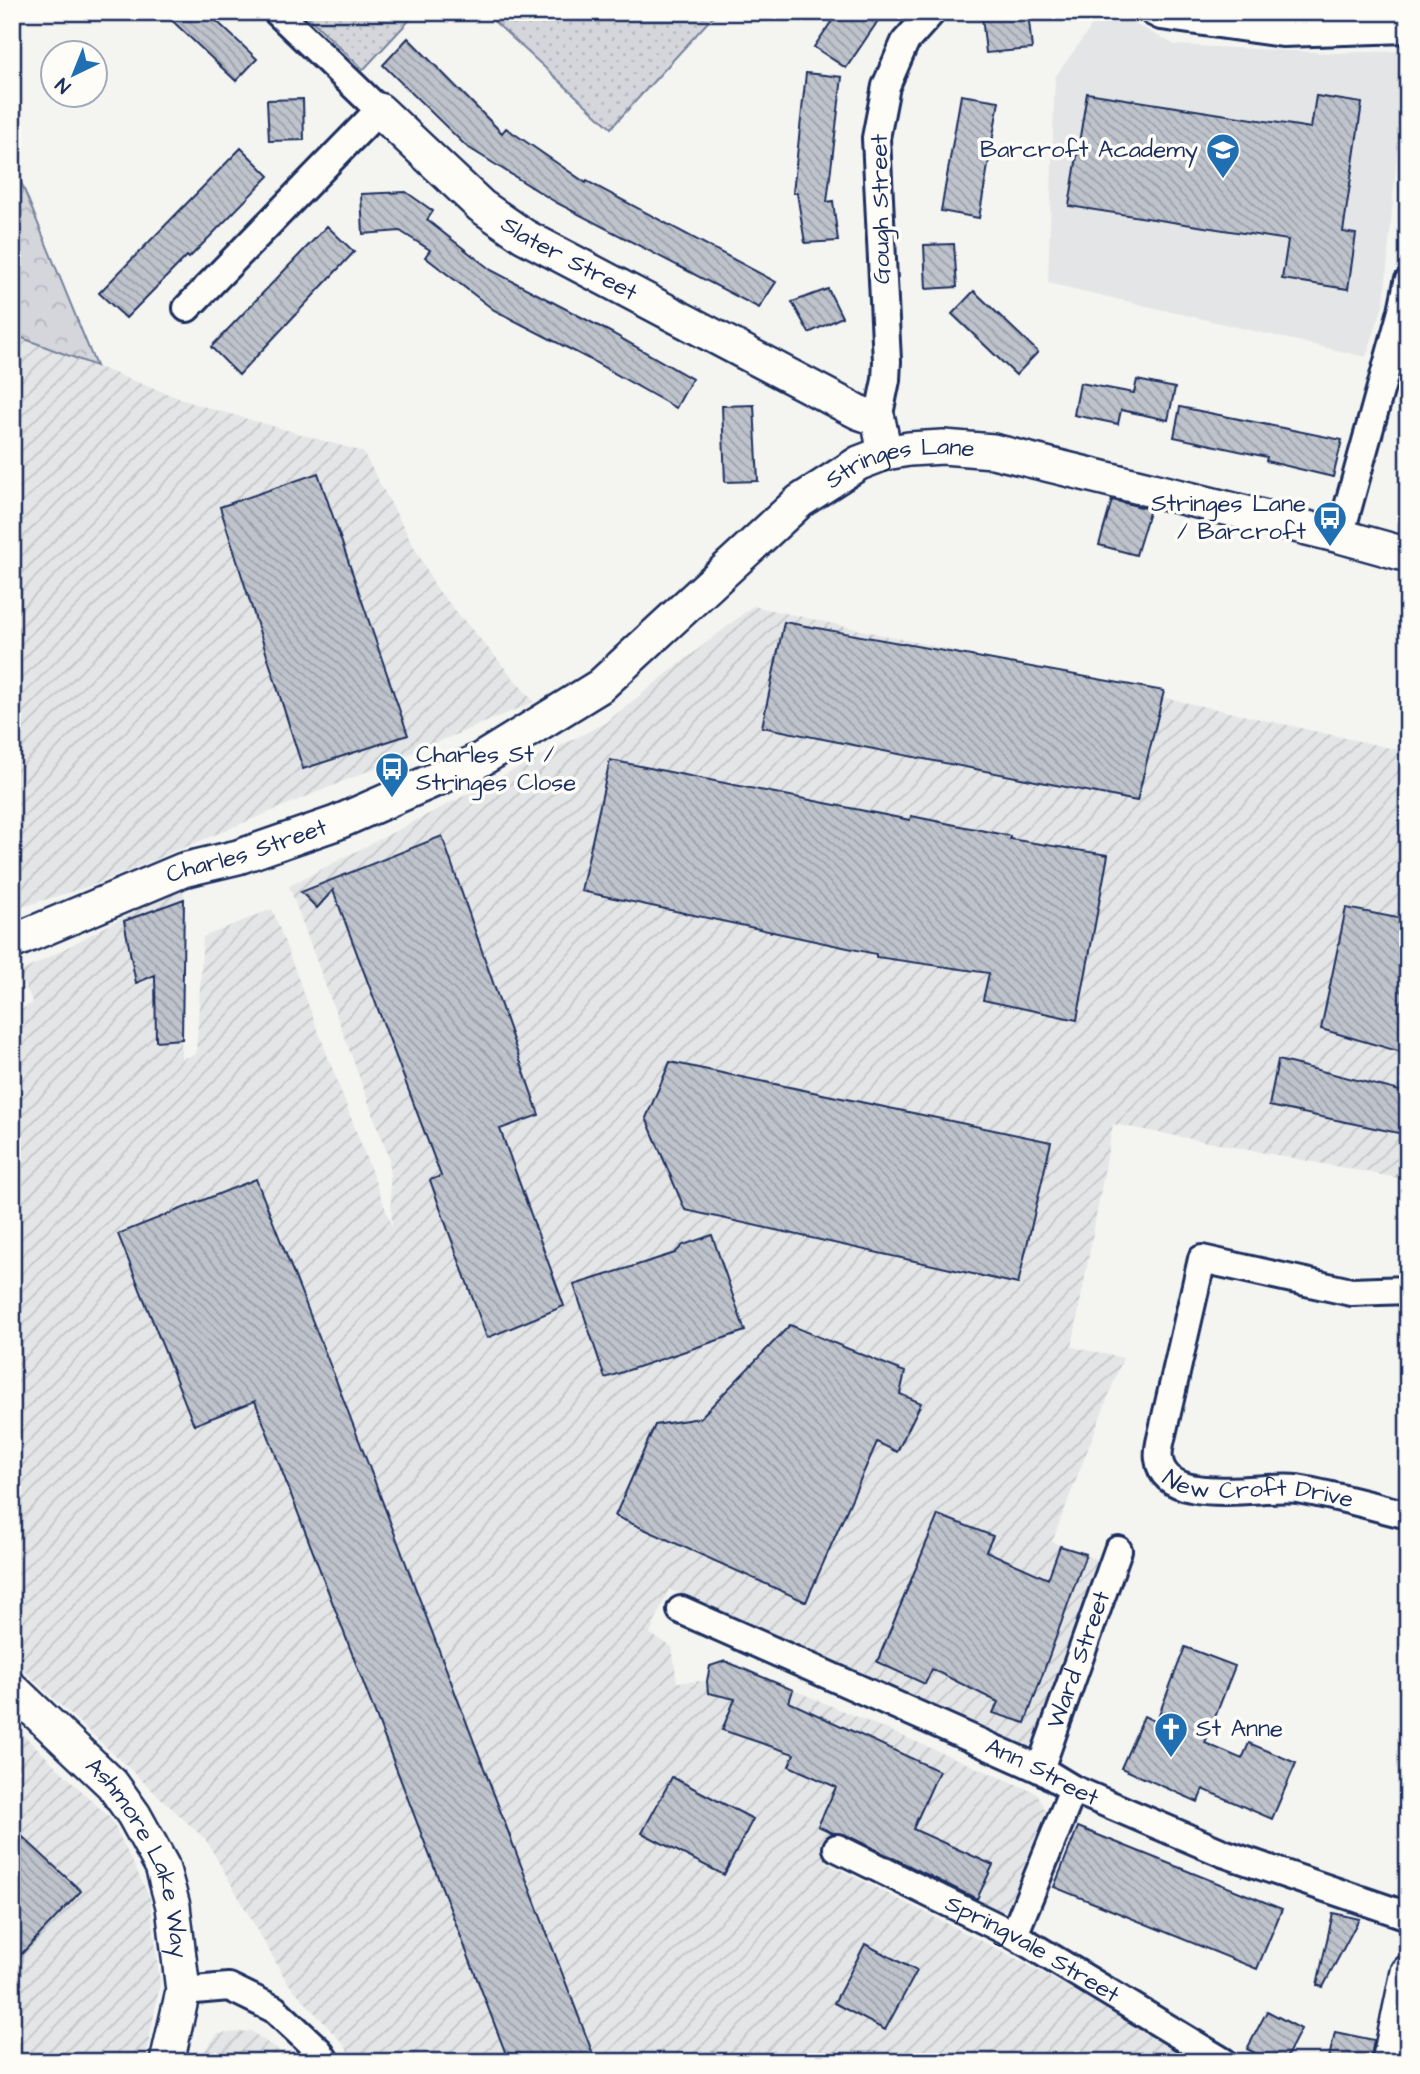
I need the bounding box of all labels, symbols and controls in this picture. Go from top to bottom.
north arrow [38,38,108,108]
text: N [50,71,77,99]
school or university icon: Barcroft Academy [1204,131,1242,180]
street label: Gough Street [863,133,900,284]
place label: Barcroft Academy [980,133,1198,168]
street label: Slater Street [494,208,644,310]
street label: Stringes Lane [819,430,976,497]
place label: Stringes Lane / Barcroft [1151,487,1306,549]
bus stop icon: Stringes Lane / Barcroft [1311,499,1349,548]
place label: Charles St / Stringes Close [416,738,576,801]
bus stop icon: Charles St / Stringes Close [373,750,411,799]
street label: Charles Street [161,810,332,892]
street label: New Croft Drive [1155,1462,1357,1517]
street label: Ward Street [1039,1586,1119,1733]
church icon: St Anne [1152,1710,1190,1759]
place label: St Anne [1196,1712,1283,1746]
street label: Ann Street [980,1730,1104,1815]
street label: Ashmore Lake Way [77,1750,196,1960]
street label: Springvale Street [939,1887,1126,2012]

